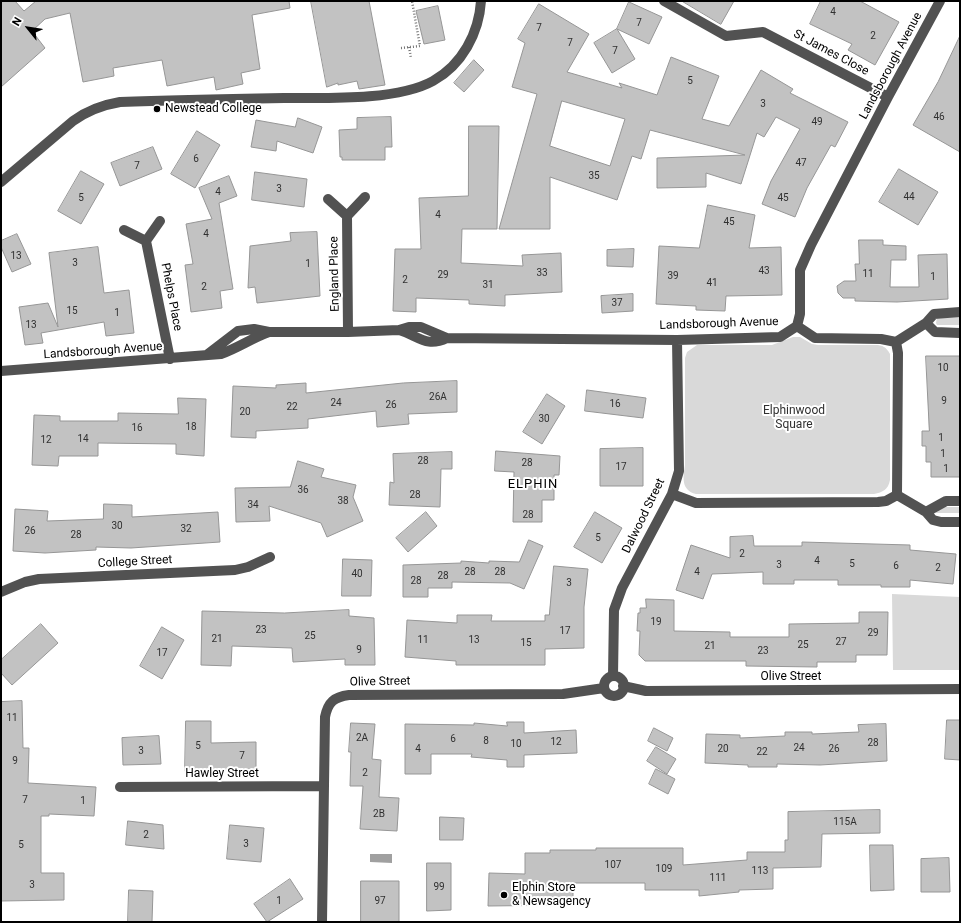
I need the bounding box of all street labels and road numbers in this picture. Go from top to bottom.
street label: Landsborough Avenue [857,10,925,122]
street label: St James Close [791,27,871,79]
street label: England Place [327,236,343,312]
street label: Phelps Place [157,262,185,332]
street label: Landsborough Avenue [659,315,779,333]
street label: Landsborough Avenue [43,340,163,362]
street label: Dalwood Street [620,476,668,556]
street label: College Street [97,553,173,571]
street label: Olive Street [761,670,821,684]
street label: Olive Street [349,674,411,690]
street label: Hawley Street [185,767,259,781]

